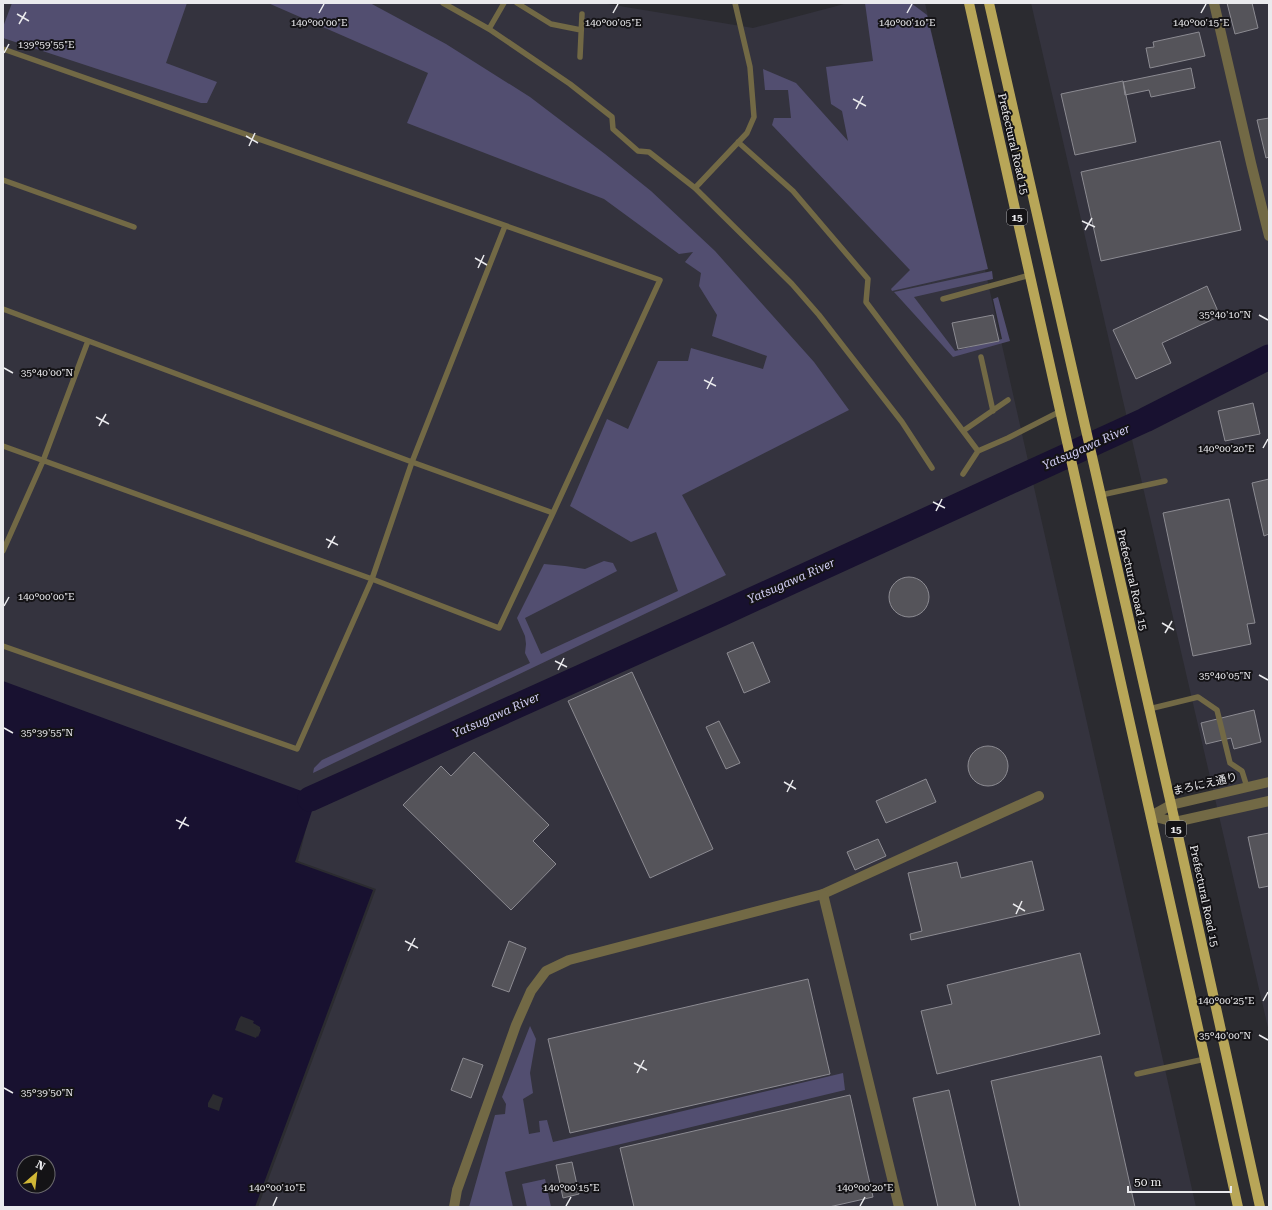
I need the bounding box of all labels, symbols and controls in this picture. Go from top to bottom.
text: 140°00'00"E [291,17,347,28]
text: 140°00'05"E [585,17,641,28]
text: 140°00'10"E [879,17,935,28]
text: 140°00'15"E [1173,17,1229,28]
text: 139°59'55"E [18,39,74,50]
street label: Prefectural Road 15 [995,92,1031,196]
road number: 15 [1007,209,1027,225]
text: 35°40'10"N [1199,309,1251,320]
text: 35°40'00"N [21,367,73,378]
water label: Yatsugawa River [1040,421,1132,473]
text: 140°00'20"E [1198,443,1254,454]
street label: Prefectural Road 15 [1114,528,1150,632]
water label: Yatsugawa River [745,555,837,607]
text: 140°00'00"E [18,591,74,602]
text: 35°40'05"N [1199,670,1251,681]
water label: Yatsugawa River [450,689,542,741]
text: 35°39'55"N [21,727,73,738]
street label: まろにえ通り [1171,770,1239,798]
road number: 15 [1166,821,1186,837]
street label: Prefectural Road 15 [1187,844,1221,948]
text: 140°00'25"E [1198,995,1254,1006]
text: 35°40'00"N [1199,1030,1251,1041]
text: 35°39'50"N [21,1087,73,1098]
north arrow [16,1154,56,1194]
text: N [34,1158,48,1174]
scale bar [1128,1168,1231,1194]
text: 50 m [1134,1175,1161,1189]
text: 140°00'10"E [249,1182,305,1193]
text: 140°00'15"E [543,1182,599,1193]
text: 140°00'20"E [837,1182,893,1193]

